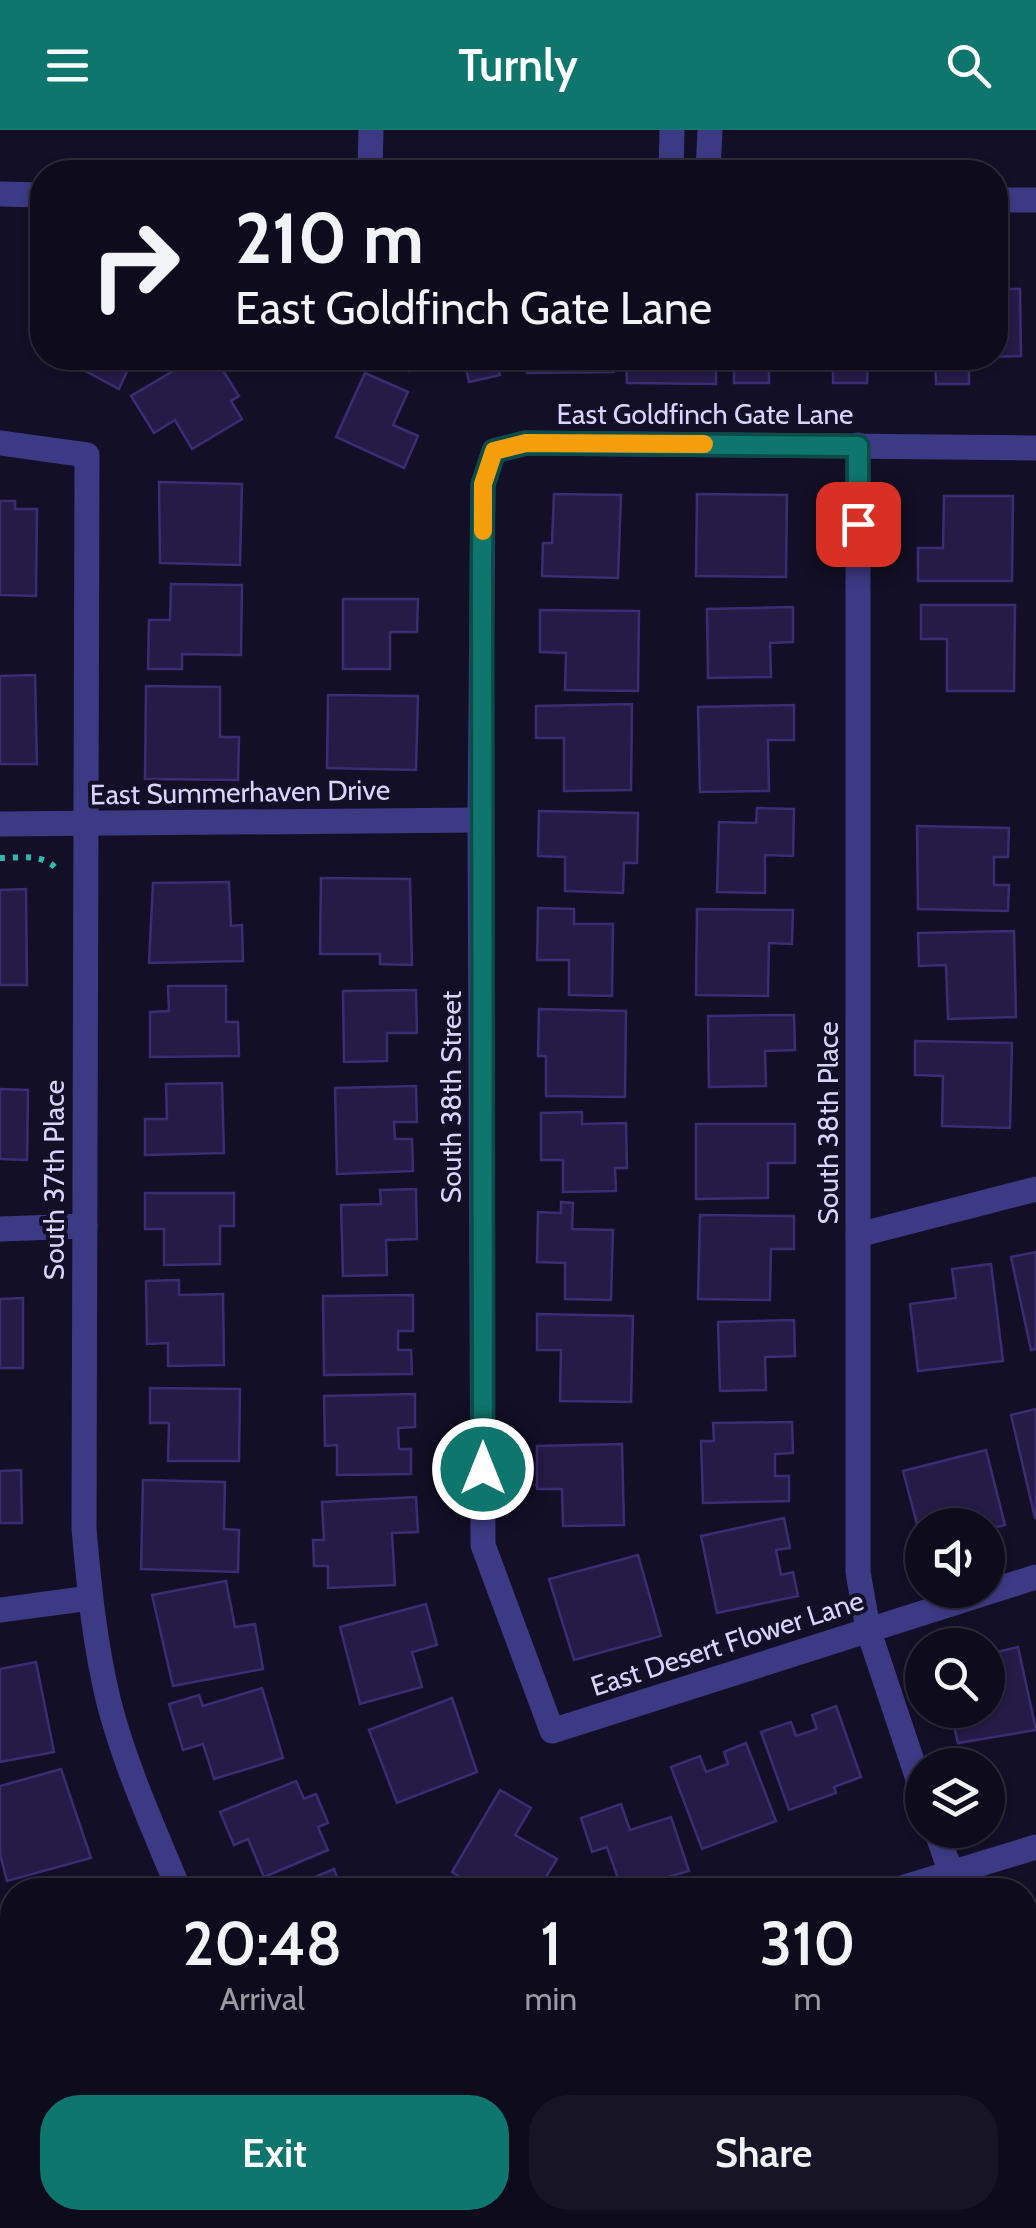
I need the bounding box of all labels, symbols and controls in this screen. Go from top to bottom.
icon: menu [40,38,95,93]
text: Turnly [458,38,578,92]
icon: search [941,38,996,93]
text: 210 m [235,195,424,281]
icon: right [70,200,200,330]
text: East Goldfinch Gate Lane [235,281,712,335]
street label: East Goldfinch Gate Lane [557,397,853,431]
pin [816,482,901,567]
icon: arrive [831,497,886,552]
street label: East Summerhaven Drive [90,772,390,812]
street label: South 38th Street [434,991,468,1203]
street label: South 38th Place [811,1021,845,1225]
street label: South 37th Place [37,1080,71,1280]
position arrow [431,1417,535,1521]
map controls [905,1508,1005,1848]
button: sound [905,1508,1005,1608]
street label: East Desert Flower Lane [586,1583,868,1703]
button: search [905,1628,1005,1728]
button: layers [905,1748,1005,1848]
text: 20:48 [183,1907,342,1980]
text: 1 [540,1907,561,1980]
text: 310 [760,1907,855,1980]
text: Arrival [220,1979,305,2018]
text: min [524,1979,577,2018]
text: m [794,1979,822,2018]
button: Exit [40,2095,509,2210]
button: Share [529,2095,998,2210]

